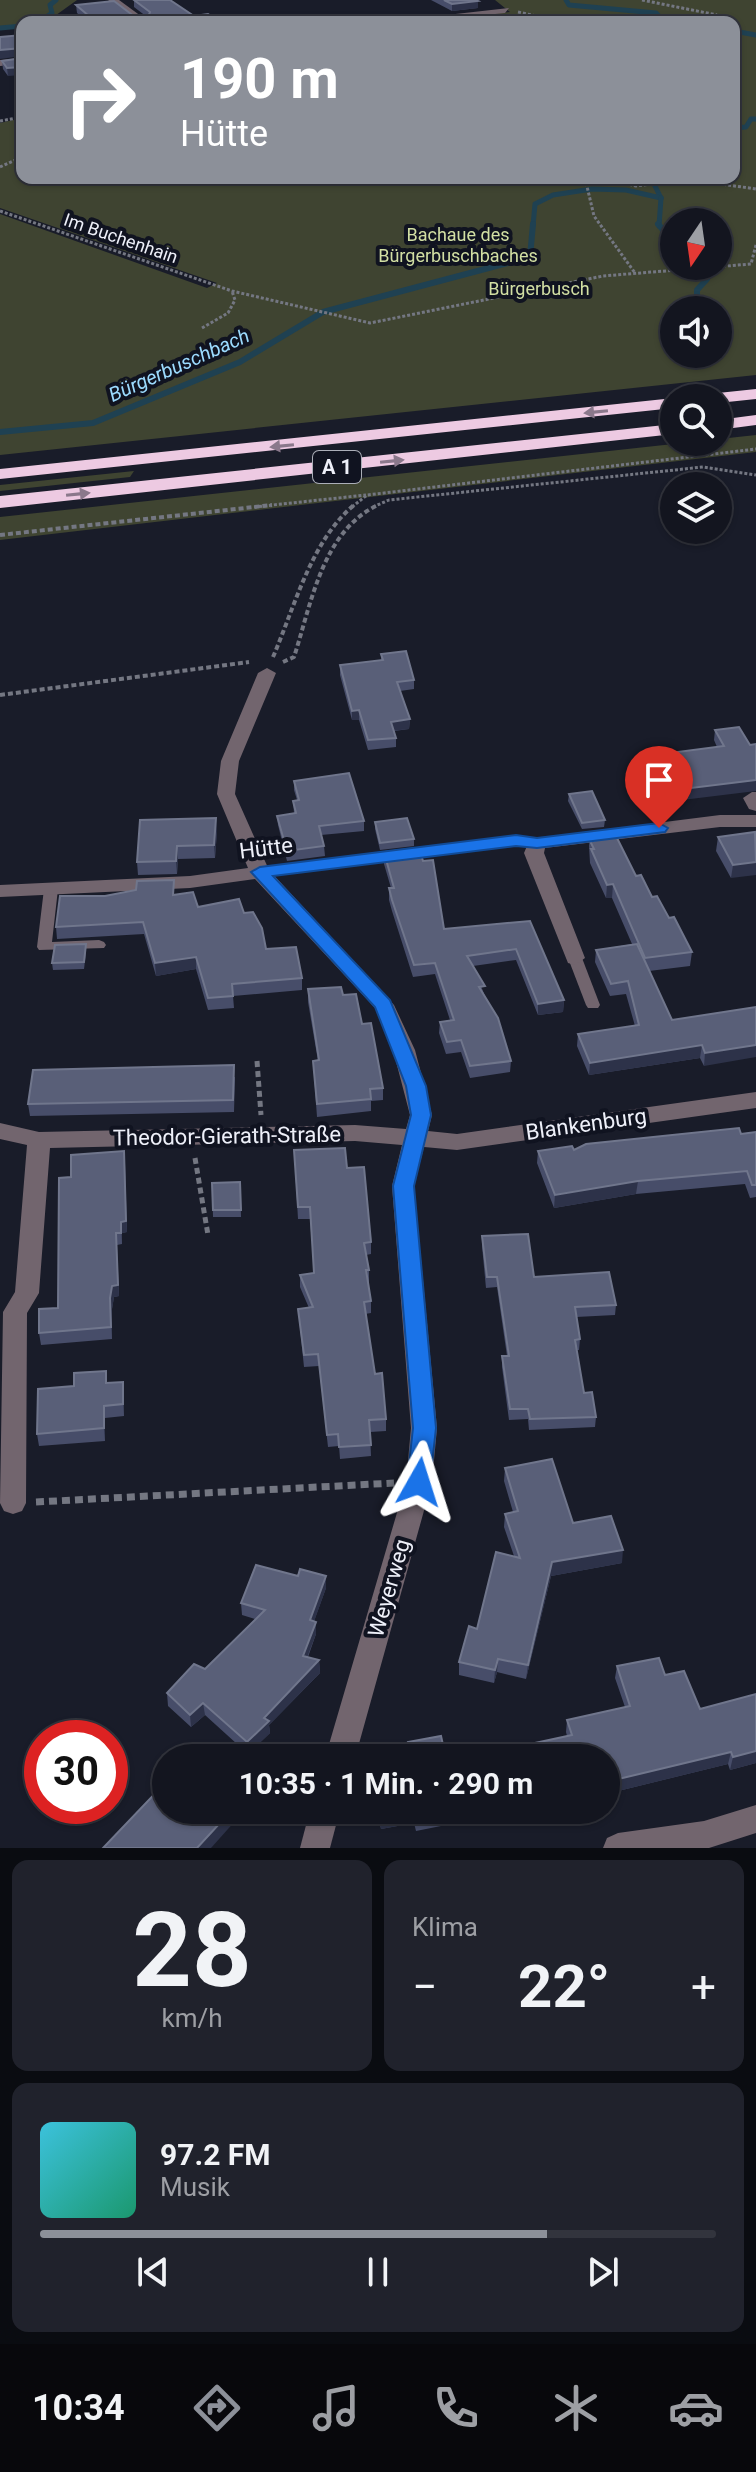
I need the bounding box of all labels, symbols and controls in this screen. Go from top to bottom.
text: 190 m [180,46,339,112]
icon: right [48,48,152,152]
text: Hütte [180,113,268,155]
north arrow [660,208,732,280]
map controls [660,208,732,544]
street label: Im Buchenhain [61,209,181,267]
park label: Bachaue des Bürgerbuschbaches [378,224,538,266]
park label: Bürgerbusch [488,278,590,299]
button: sound [660,296,732,368]
water label: Bürgerbuschbach [105,323,253,407]
button: search [660,384,732,456]
one-way arrow [584,405,609,418]
one-way arrow [269,440,294,453]
road number: A 1 [313,451,361,483]
one-way arrow [380,454,405,467]
button: layers [660,472,732,544]
one-way arrow [66,487,91,500]
pin [625,746,693,828]
icon: arrive [637,758,681,802]
street label: Hütte [238,832,294,864]
street label: Blankenburg [524,1103,648,1145]
street label: Theodor-Gierath-Straße [113,1122,341,1150]
position arrow [377,1440,461,1524]
street label: Weyerweg [363,1536,415,1640]
speed limit sign: 30 [24,1720,128,1824]
text: 10:35 · 1 Min. · 290 m [239,1766,533,1801]
text: 28 [132,1890,252,2011]
text: Klima [412,1912,478,1942]
text: 22° [518,1951,610,2022]
text: − [412,1961,437,2013]
text: + [691,1961,716,2013]
text: km/h [161,2003,223,2033]
text: 97.2 FM [160,2137,271,2172]
text: Musik [160,2172,230,2202]
icon: previous [131,2250,175,2294]
icon: pause [356,2250,400,2294]
icon: next [581,2250,625,2294]
icon: directions [189,2380,245,2436]
icon: music [308,2380,364,2436]
icon: phone [428,2380,484,2436]
icon: climate [548,2380,604,2436]
icon: car [668,2380,724,2436]
text: 10:34 [32,2387,125,2429]

